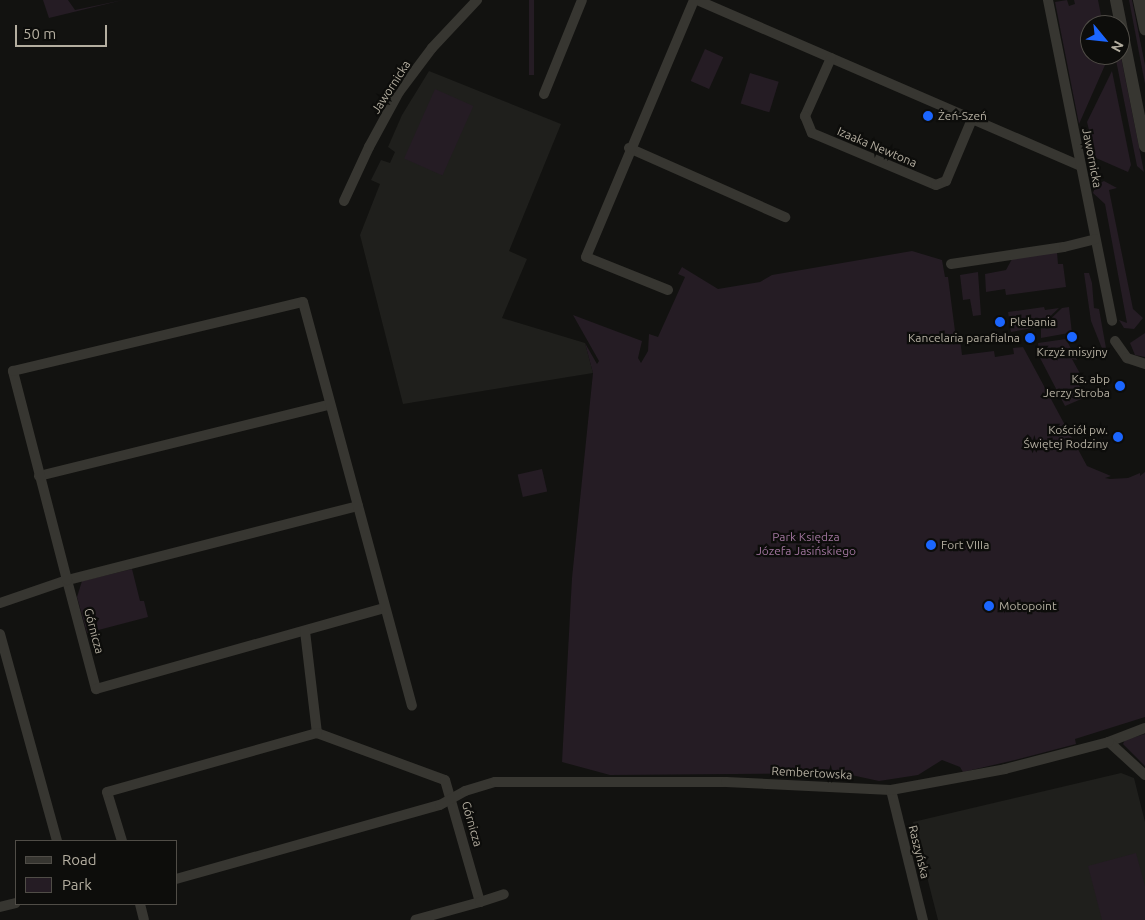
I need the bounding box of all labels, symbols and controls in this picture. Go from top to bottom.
scale bar [18,15,110,47]
north arrow [1080,15,1130,65]
text: 50 m [23,25,56,42]
text: N [1108,38,1127,55]
street label: Jawornicka [368,58,414,116]
place label: Żeń-Szeń [938,109,987,123]
marker: Żeń-Szeń [922,110,934,122]
street label: Izaaka Newtona [835,124,919,170]
street label: Jawornicka [1079,127,1105,189]
place label: Plebania [1010,315,1056,329]
marker: Plebania [994,316,1006,328]
place label: Kancelaria parafialna [908,331,1020,345]
marker: Krzyż misyjny [1066,331,1078,343]
marker: Kancelaria parafialna [1024,332,1036,344]
place label: Krzyż misyjny [1036,345,1108,359]
place label: Ks. abp Jerzy Stroba [1043,372,1110,400]
marker: Ks. abp Jerzy Stroba [1114,380,1126,392]
place label: Kościół pw. Świętej Rodziny [1023,423,1108,451]
marker: Kościół pw. Świętej Rodziny [1112,431,1124,443]
park label: Park Księdza Józefa Jasińskiego [756,530,856,558]
place label: Fort VIIIa [941,538,989,552]
marker: Fort VIIIa [925,539,937,551]
place label: Motopoint [999,599,1057,613]
marker: Motopoint [983,600,995,612]
street label: Górnicza [81,607,107,655]
street label: Rembertowska [771,764,853,782]
street label: Górnicza [459,800,485,848]
street label: Raszyńska [905,824,933,880]
legend [15,840,178,905]
text: Road [62,851,97,868]
text: Park [62,876,92,893]

